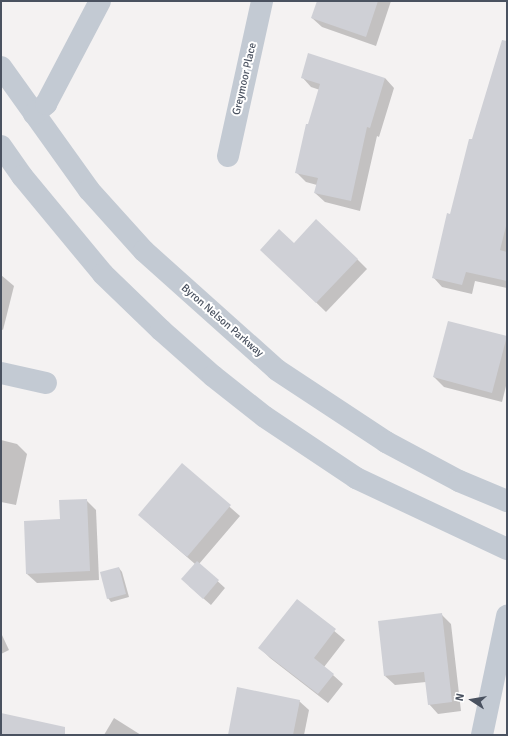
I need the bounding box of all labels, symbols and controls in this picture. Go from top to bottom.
street label: Greymoor Place [230,42,260,116]
street label: Byron Nelson Parkway [178,282,266,360]
north arrow [452,680,492,720]
text: N [453,692,467,702]

